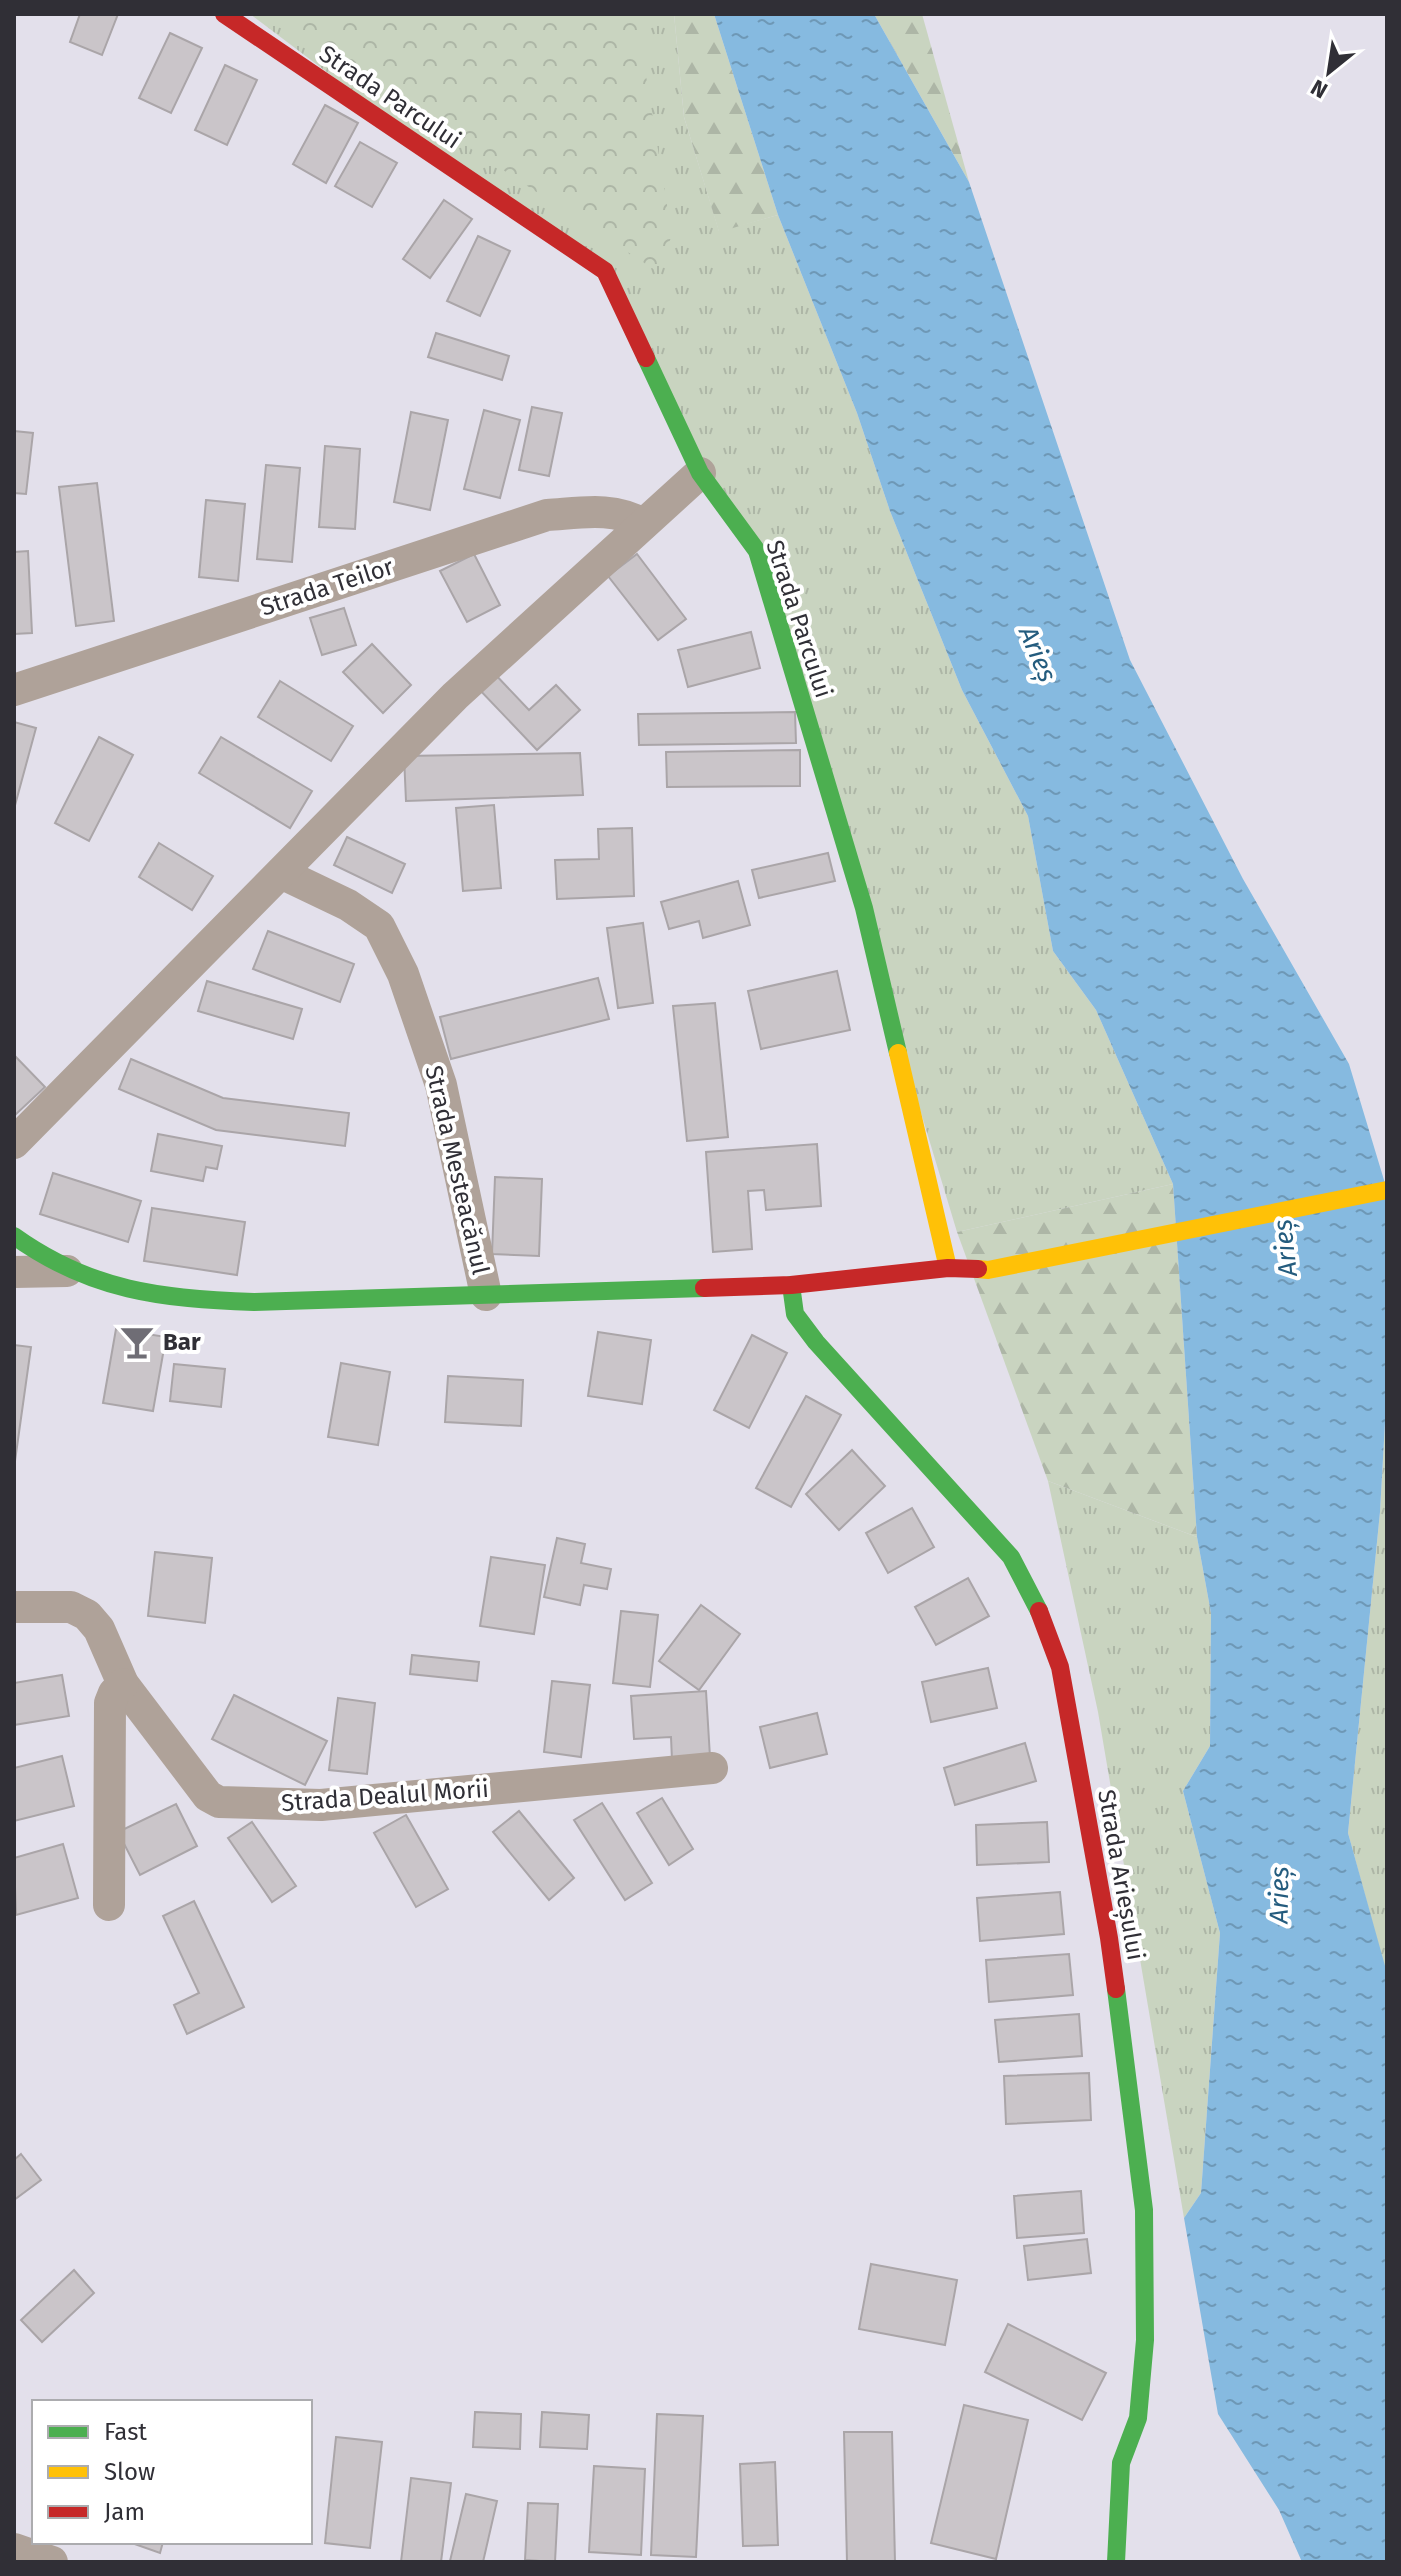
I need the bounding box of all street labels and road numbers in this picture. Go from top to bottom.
street label: Strada Parcului [314,39,466,155]
street label: Strada Parcului [760,537,838,701]
street label: Strada Teilor [257,552,398,622]
street label: Strada Mesteacănul [419,1063,495,1277]
street label: Strada Dealul Morii [280,1775,490,1817]
street label: Strada Arieșului [1091,1787,1150,1963]

